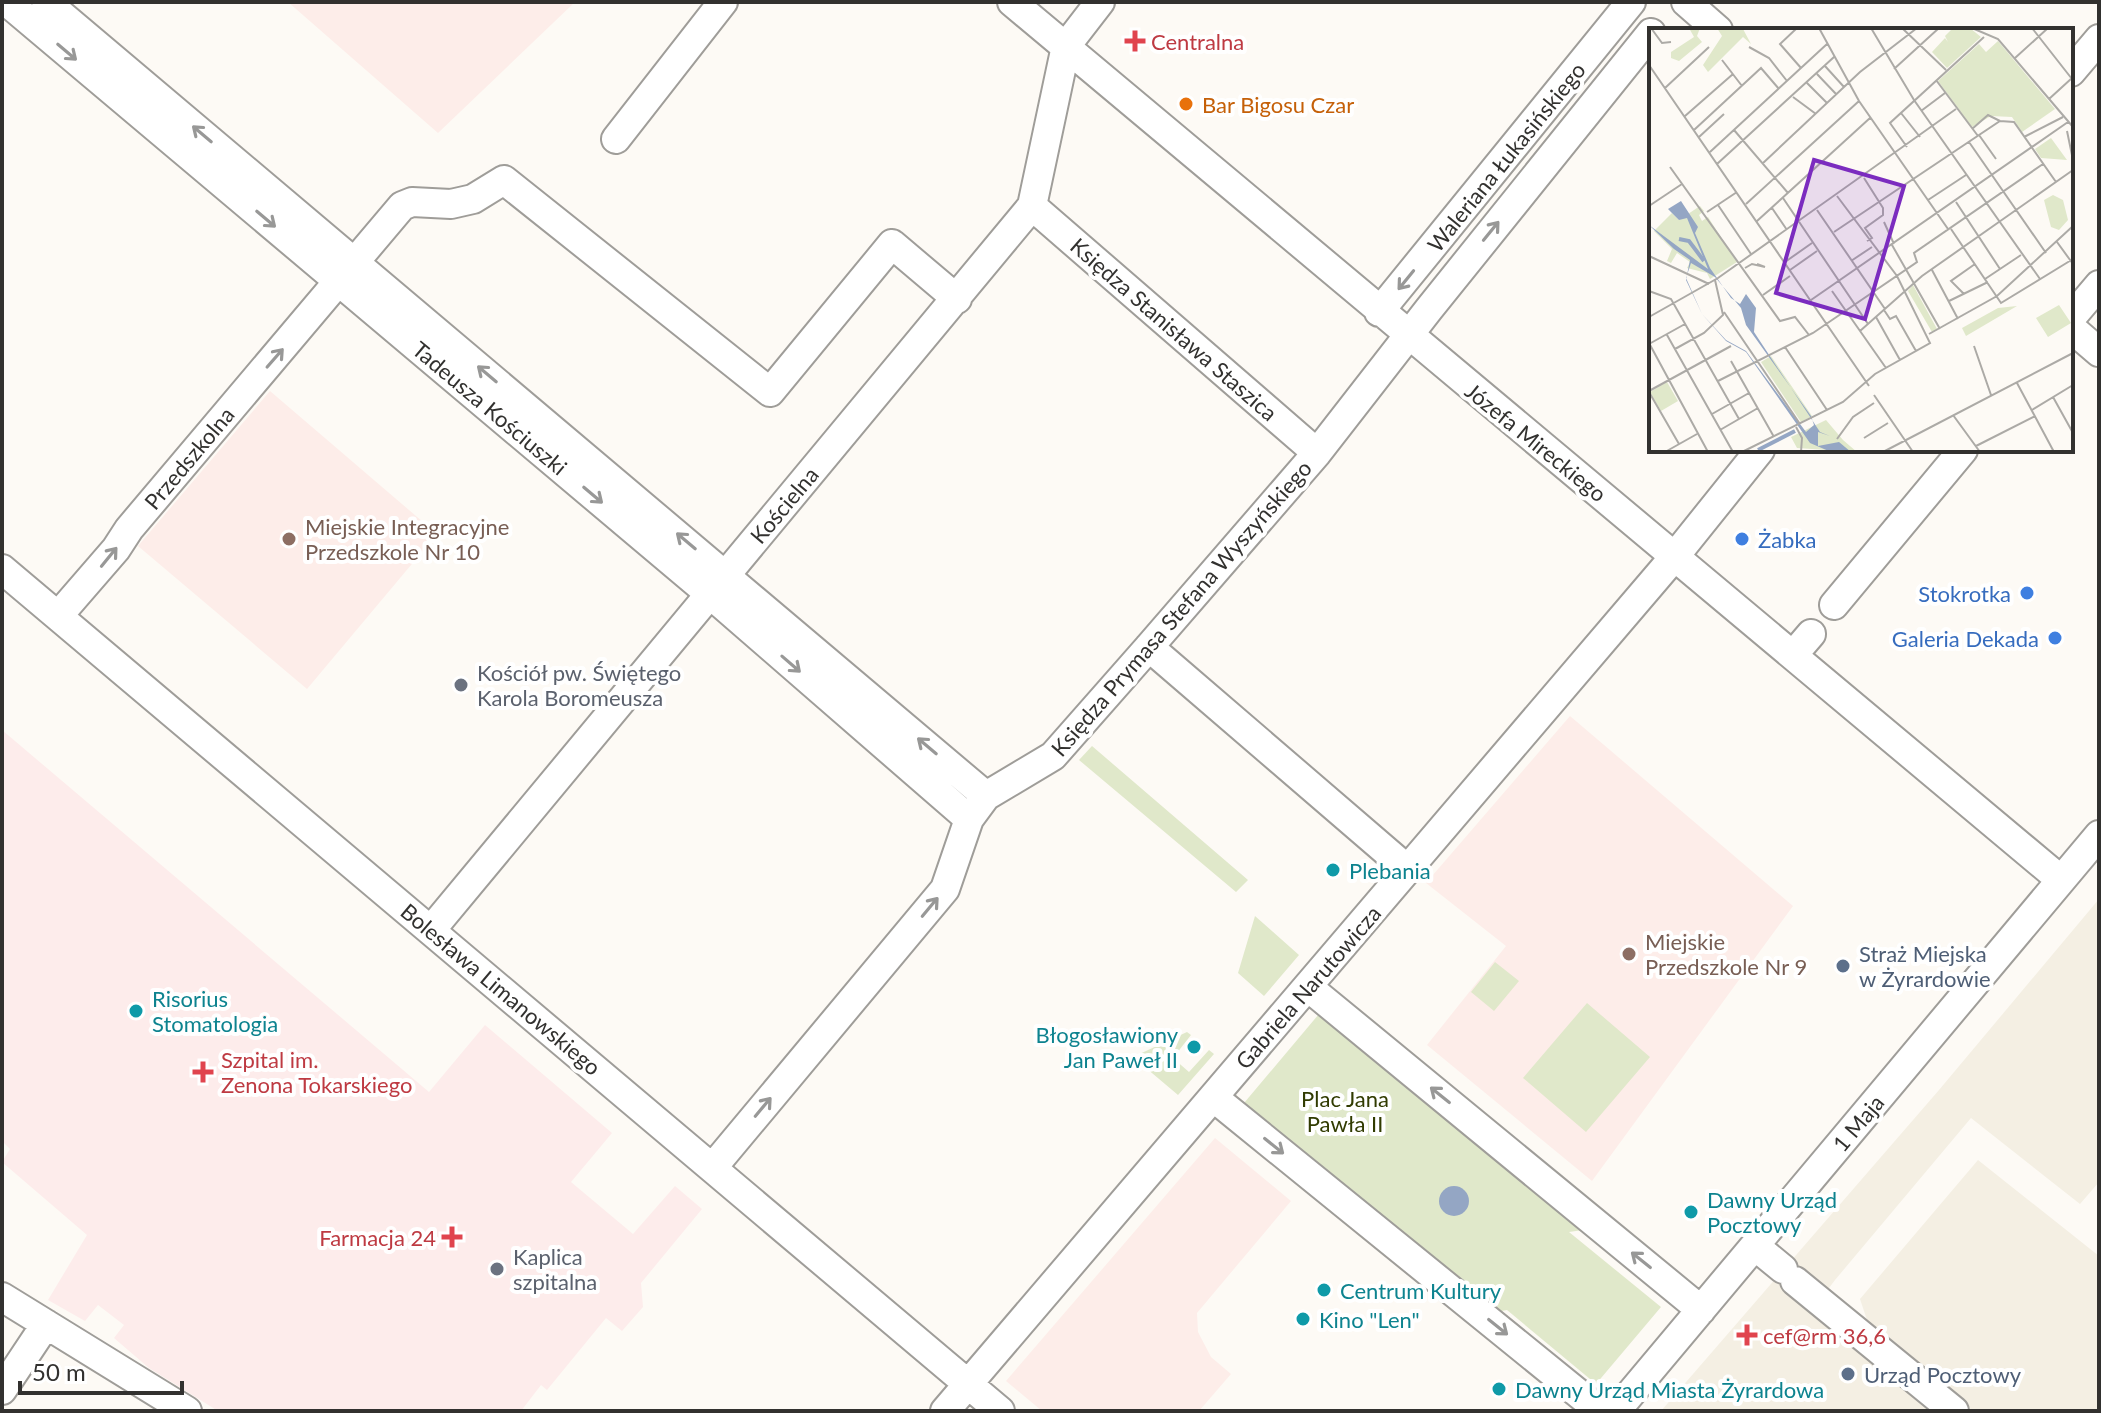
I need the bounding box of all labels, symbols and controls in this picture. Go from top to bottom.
place label: Centralna [1151,28,1244,55]
inset map [1649,28,2073,452]
marker: Centralna [1126,32,1144,50]
one-way arrow [56,43,76,61]
street label: Waleriana Łukasińskiego [1421,57,1591,257]
place label: Bar Bigosu Czar [1202,91,1354,118]
marker: Bar Bigosu Czar [1177,95,1195,113]
one-way arrow [193,126,213,144]
one-way arrow [255,210,275,228]
one-way arrow [1482,221,1500,242]
street label: Księdza Stanisława Staszica [1065,232,1283,426]
one-way arrow [1397,269,1415,290]
street label: Tadeusza Kościuszki [407,336,573,480]
one-way arrow [266,348,284,368]
one-way arrow [477,365,498,383]
street label: Józefa Mireckiego [1460,377,1612,507]
street label: Przedszkolna [138,401,240,515]
street label: Księdza Prymasa Stefana Wyszyńskiego [1045,455,1317,761]
street label: Kościelna [744,461,824,549]
one-way arrow [582,486,603,504]
place label: Miejskie Integracyjne Przedszkole Nr 10 [305,513,509,565]
place label: Żabka [1758,526,1817,553]
marker: Miejskie Integracyjne Przedszkole Nr 10 [280,530,298,548]
marker: Żabka [1733,530,1751,548]
one-way arrow [676,532,697,550]
one-way arrow [100,547,117,568]
place label: Stokrotka [1918,580,2011,607]
marker: Stokrotka [2018,584,2036,602]
place label: Galeria Dekada [1892,625,2039,652]
marker: Galeria Dekada [2046,629,2064,647]
one-way arrow [780,655,800,673]
place label: Kościół pw. Świętego Karola Boromeusza [477,659,681,711]
marker: Kościół pw. Świętego Karola Boromeusza [452,676,470,694]
one-way arrow [917,737,937,755]
place label: Plebania [1349,857,1431,884]
marker: Plebania [1324,861,1342,879]
street label: Bolesława Limanowskiego [395,897,607,1081]
one-way arrow [921,898,939,918]
street label: Gabriela Narutowicza [1230,900,1386,1074]
place label: Miejskie Przedszkole Nr 9 [1645,928,1807,980]
place label: Straż Miejska w Żyrardowie [1859,940,1991,992]
marker: Miejskie Przedszkole Nr 9 [1620,945,1638,963]
marker: Straż Miejska w Żyrardowie [1834,957,1852,975]
place label: Risorius Stomatologia [152,985,278,1037]
marker: Risorius Stomatologia [127,1002,145,1020]
place label: Błogosławiony Jan Paweł II [1035,1021,1179,1073]
marker: Błogosławiony Jan Paweł II [1185,1038,1203,1056]
place label: Szpital im. Zenona Tokarskiego [221,1046,412,1098]
marker: Szpital im. Zenona Tokarskiego [192,1061,214,1083]
park label: Plac Jana Pawła II [1301,1085,1389,1137]
one-way arrow [1430,1086,1451,1104]
street label: 1 Maja [1827,1089,1889,1157]
one-way arrow [754,1097,772,1118]
one-way arrow [1263,1137,1284,1155]
place label: Dawny Urząd Pocztowy [1707,1186,1837,1238]
marker: Dawny Urząd Pocztowy [1682,1203,1700,1221]
place label: Farmacja 24 [319,1224,436,1251]
marker: Farmacja 24 [443,1228,461,1246]
place label: Kaplica szpitalna [513,1243,597,1295]
one-way arrow [1631,1251,1652,1269]
marker: Kaplica szpitalna [488,1260,506,1278]
place label: Centrum Kultury [1340,1277,1502,1304]
marker: Centrum Kultury [1315,1281,1333,1299]
place label: Kino "Len" [1319,1306,1420,1333]
marker: Kino "Len" [1294,1310,1312,1328]
one-way arrow [1487,1318,1508,1336]
place label: cef@rm 36,6 [1763,1322,1886,1349]
marker: cef@rm 36,6 [1738,1326,1756,1344]
scale bar [20,1345,182,1395]
text: 50 m [32,1357,86,1386]
place label: Urząd Pocztowy [1864,1361,2022,1388]
marker: Urząd Pocztowy [1839,1365,1857,1383]
place label: Dawny Urząd Miasta Żyrardowa [1515,1376,1824,1403]
marker: Dawny Urząd Miasta Żyrardowa [1490,1380,1508,1398]

